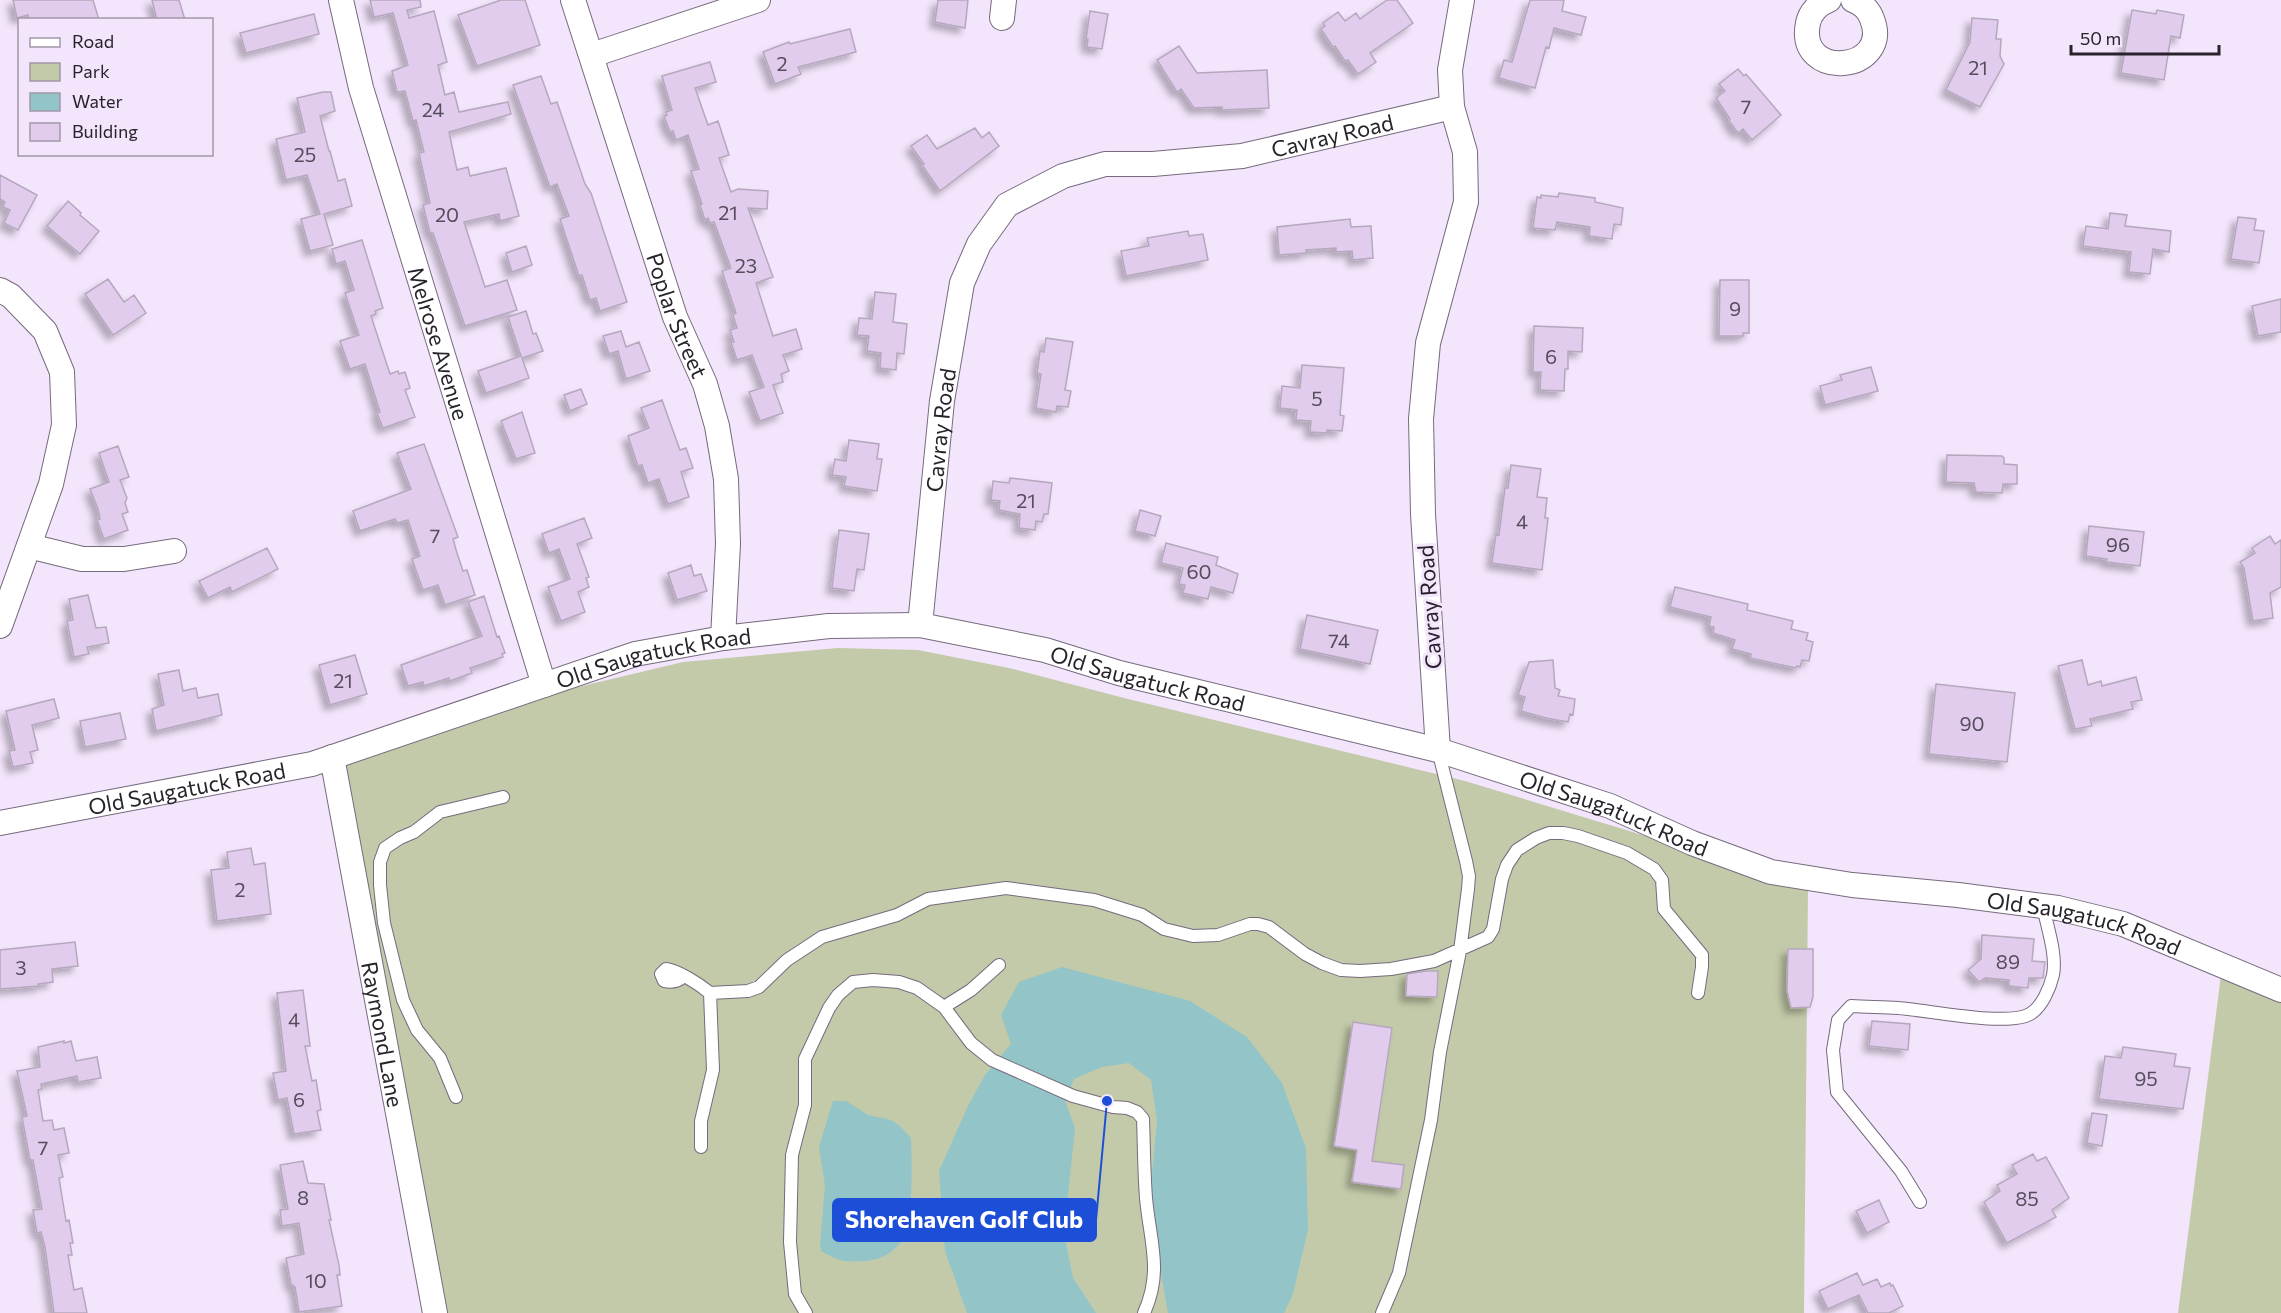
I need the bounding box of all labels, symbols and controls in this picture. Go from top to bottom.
legend [18,18,213,156]
scale bar [2071,18,2220,56]
text: 50 m [2080,27,2121,49]
text: Road [72,30,114,52]
house number: 2 [776,51,788,75]
house number: 21 [1968,55,1988,79]
text: Park [72,60,110,82]
text: Water [72,90,123,112]
house number: 7 [1741,94,1751,118]
house number: 24 [422,97,444,121]
street label: Cavray Road [1268,108,1396,162]
text: Building [72,120,138,142]
house number: 25 [294,142,316,166]
house number: 21 [718,200,738,224]
house number: 20 [435,202,459,226]
street label: Poplar Street [642,249,714,382]
house number: 23 [735,253,757,277]
street label: Melrose Avenue [403,263,475,423]
house number: 9 [1729,296,1741,320]
house number: 6 [1545,344,1557,368]
street label: Cavray Road [920,366,961,493]
house number: 5 [1311,386,1323,410]
house number: 21 [1016,488,1036,512]
house number: 4 [1516,509,1528,533]
house number: 7 [430,523,440,547]
house number: 96 [2106,532,2130,556]
street label: Cavray Road [1411,544,1447,670]
house number: 60 [1186,559,1212,583]
street label: Old Saugatuck Road [552,621,752,694]
house number: 74 [1328,628,1350,652]
street label: Old Saugatuck Road [1047,639,1248,716]
house number: 21 [333,668,353,692]
house number: 90 [1959,711,1985,735]
street label: Old Saugatuck Road [86,756,288,820]
street label: Old Saugatuck Road [1516,764,1712,861]
house number: 2 [234,877,246,901]
street label: Old Saugatuck Road [1985,885,2185,960]
house number: 89 [1996,949,2020,973]
house number: 3 [15,955,27,979]
street label: Raymond Lane [357,959,410,1109]
house number: 4 [288,1007,300,1031]
house number: 95 [2134,1066,2158,1090]
house number: 6 [293,1087,305,1111]
house number: 7 [38,1135,48,1159]
house number: 8 [297,1185,309,1209]
house number: 85 [2015,1186,2039,1210]
callout: Shorehaven Golf Club [833,1199,1096,1241]
text: Shorehaven Golf Club [845,1204,1083,1233]
house number: 10 [305,1268,327,1292]

